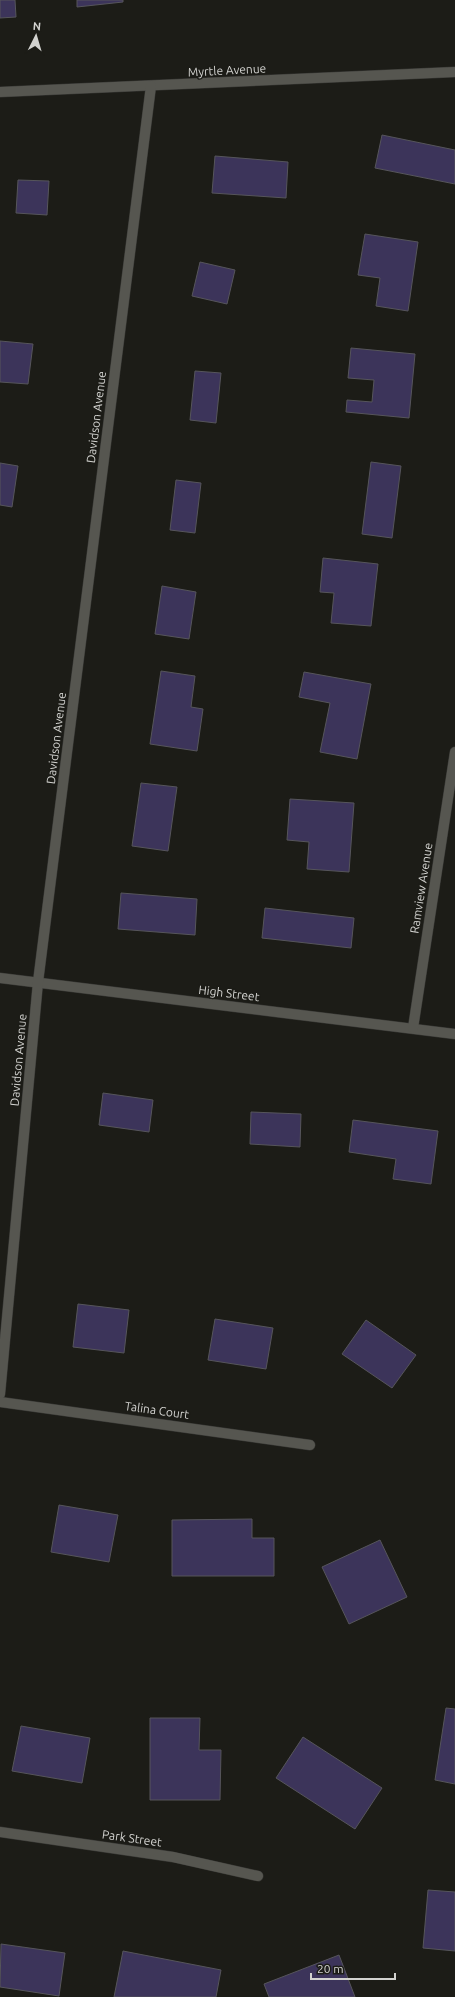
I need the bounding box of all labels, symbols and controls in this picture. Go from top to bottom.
north arrow [16,16,56,56]
text: N [32,20,41,32]
street label: Myrtle Avenue [188,61,266,79]
street label: Davidson Avenue [84,370,108,464]
street label: Davidson Avenue [44,691,68,785]
street label: Ramview Avenue [407,842,435,934]
street label: High Street [198,983,260,1003]
street label: Davidson Avenue [7,1013,29,1107]
street label: Talina Court [124,1399,190,1421]
street label: Park Street [101,1827,163,1849]
scale bar [311,1955,395,1981]
text: 20 m [317,1962,344,1975]

